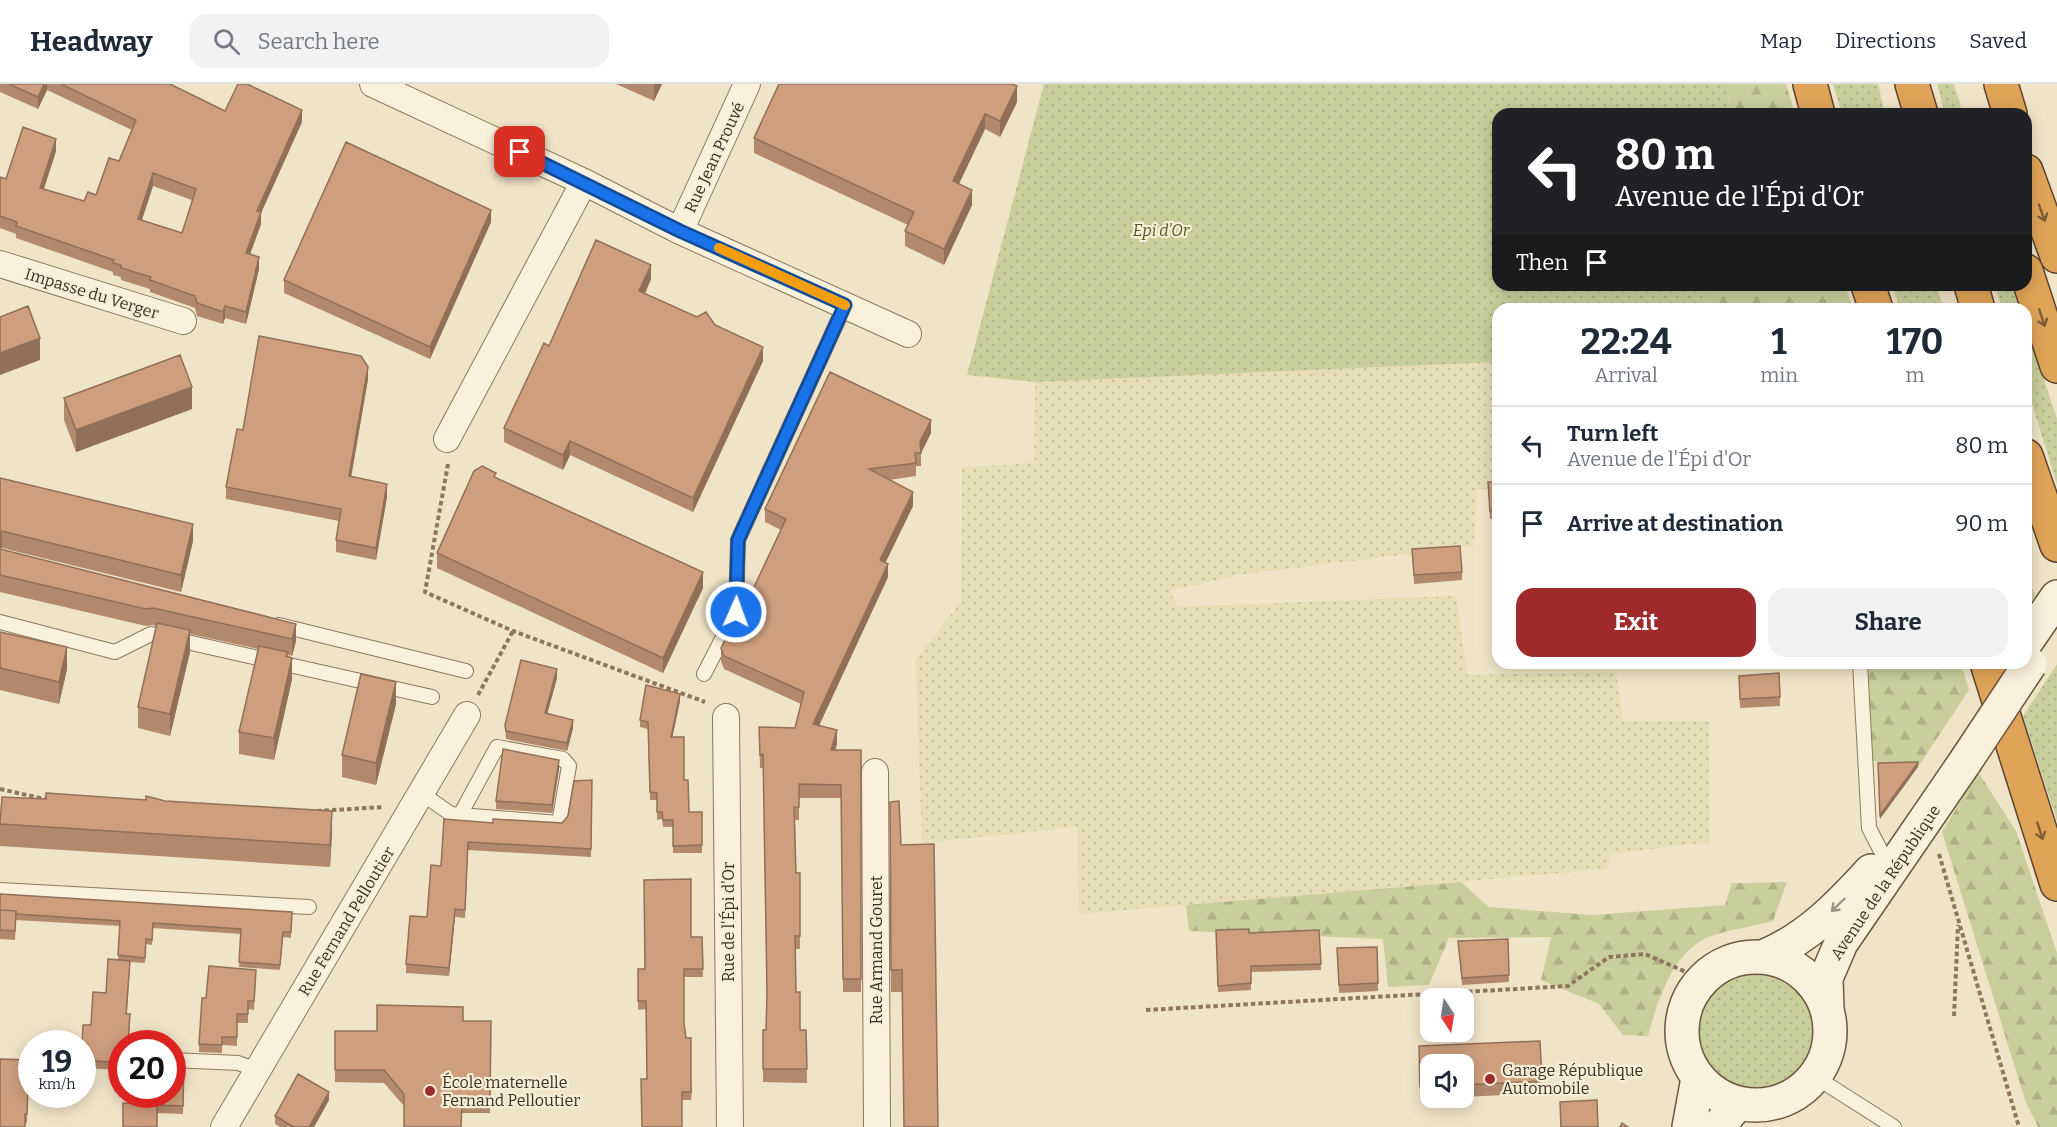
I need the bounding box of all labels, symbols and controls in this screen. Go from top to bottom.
search box [189,14,609,68]
text: Headway [30,25,153,58]
icon: search [210,25,243,58]
text: Search here [258,28,380,55]
text: Map [1760,28,1802,54]
text: Directions [1835,28,1936,54]
text: Saved [1969,28,2027,54]
street label: Rue Jean Prouvé [680,99,748,216]
pin [494,126,545,177]
text: 80 m [1615,130,1715,180]
icon: left [1516,132,1594,210]
icon: arrive [503,135,536,168]
text: Avenue de l'Épi d'Or [1615,181,1864,213]
one-way arrow [2037,204,2048,222]
park label: Epi d'Or [1133,221,1191,240]
icon: arrive [1580,246,1613,279]
text: Then [1516,249,1568,276]
street label: Impasse du Verger [23,264,161,323]
one-way arrow [2037,308,2048,327]
text: 22:24 [1581,320,1672,364]
text: 1 [1771,320,1787,364]
text: 170 [1887,320,1943,364]
text: Arrival [1594,363,1658,387]
text: min [1760,363,1798,387]
text: m [1905,363,1925,387]
text: Turn left [1567,420,1659,447]
icon: left [1516,429,1549,462]
text: 80 m [1955,432,2008,459]
text: Avenue de l'Épi d'Or [1567,447,1751,471]
icon: arrive [1516,507,1549,540]
text: Arrive at destination [1567,510,1783,537]
text: 90 m [1956,510,2008,537]
position arrow [704,580,768,644]
button: Exit [1516,588,1756,657]
button: Share [1768,588,2008,657]
street label: Avenue de la République [1827,801,1944,963]
one-way arrow [2035,821,2046,840]
street label: Rue Fernand Pelloutier [294,843,398,999]
street label: Rue de l'Épi d'Or [718,862,738,982]
street label: Rue Armand Gouret [867,875,886,1024]
one-way arrow [1830,898,1845,913]
north arrow [1420,988,1474,1042]
map controls [1420,988,1474,1108]
speed limit sign: 20 [108,1030,186,1108]
text: 19 [42,1044,72,1080]
button: sound [1420,1054,1474,1108]
place label: Garage République Automobile [1502,1061,1643,1098]
place label: École maternelle Fernand Pelloutier [442,1072,580,1110]
marker: Garage République Automobile [1483,1072,1497,1086]
text: km/h [38,1075,76,1093]
marker: École maternelle Fernand Pelloutier [423,1084,437,1098]

